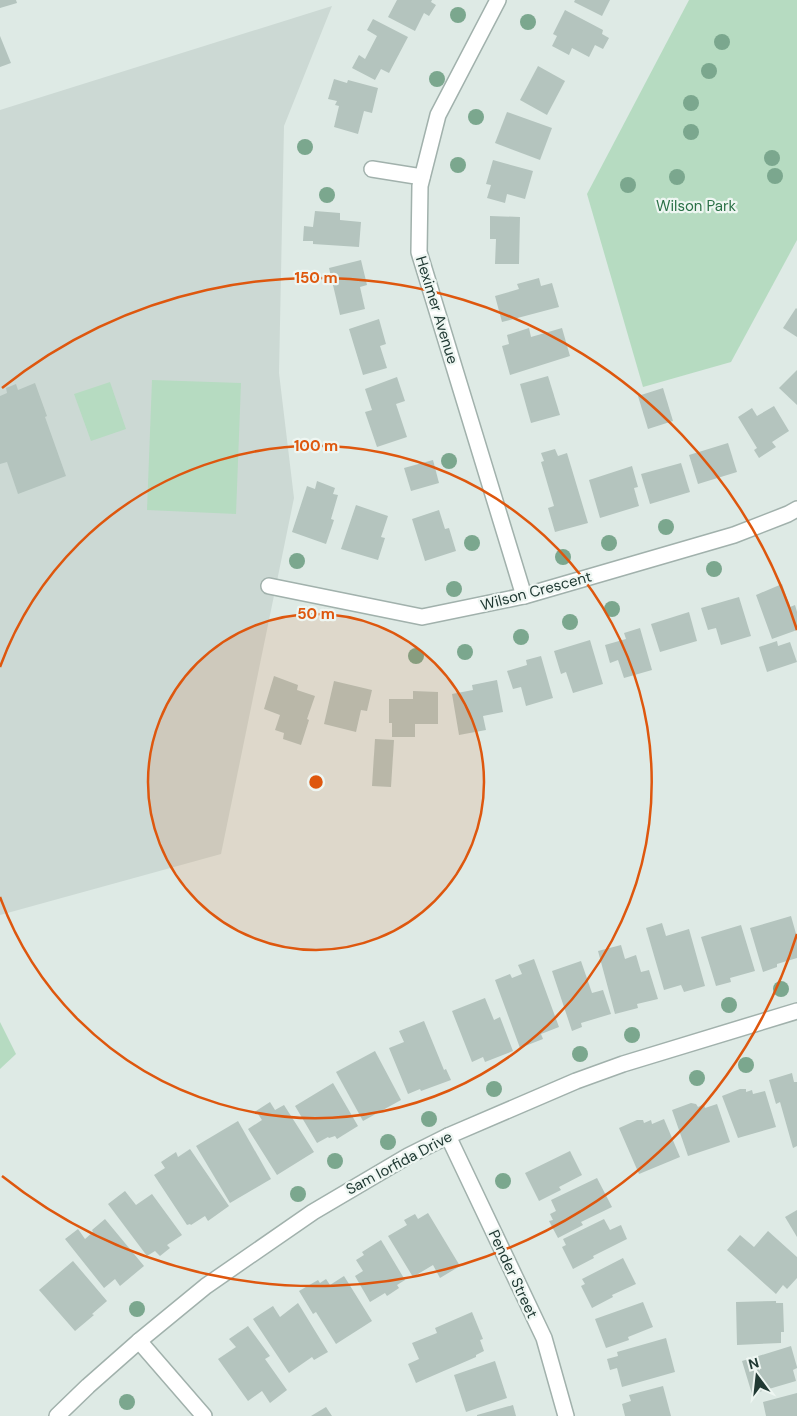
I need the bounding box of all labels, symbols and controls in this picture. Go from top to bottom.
park label: Wilson Park [656,196,736,216]
street label: Heximer Avenue [411,254,463,366]
text: 150 m [295,268,338,288]
text: 100 m [294,436,338,456]
street label: Wilson Crescent [478,567,594,615]
text: 50 m [297,604,335,624]
centre of rings [307,773,325,791]
street label: Sam Iorfida Drive [342,1127,456,1199]
street label: Pender Street [484,1227,542,1322]
north arrow [732,1351,782,1401]
text: N [746,1353,761,1373]

